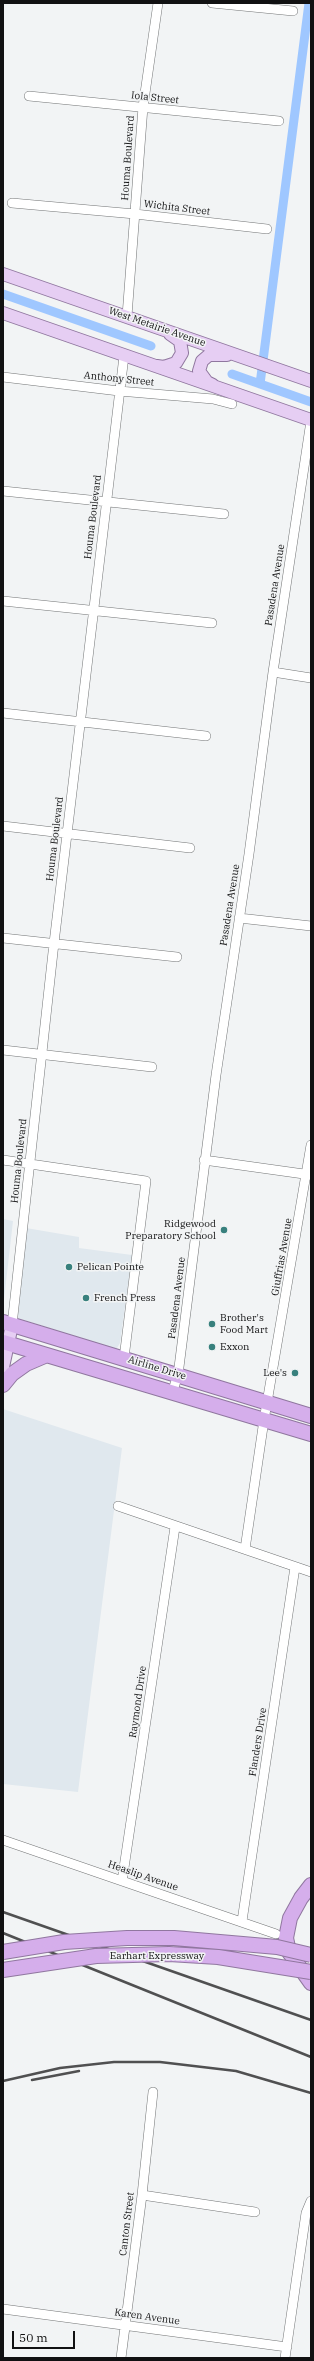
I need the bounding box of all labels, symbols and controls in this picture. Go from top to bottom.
street label: Iola Street [131,90,179,106]
street label: Houma Boulevard [119,115,137,201]
street label: Wichita Street [143,198,211,218]
street label: West Metairie Avenue [107,305,207,349]
street label: Anthony Street [83,369,155,389]
street label: Houma Boulevard [82,474,104,560]
street label: Pasadena Avenue [263,543,287,627]
street label: Houma Boulevard [44,796,66,882]
street label: Pasadena Avenue [218,863,242,947]
street label: Houma Boulevard [9,1118,29,1204]
street label: Giuffrias Avenue [269,1217,295,1297]
place label: Ridgewood Preparatory School [125,1218,216,1242]
marker: Ridgewood Preparatory School [219,1225,229,1235]
street label: Pasadena Avenue [166,1256,188,1340]
place label: Pelican Pointe [77,1261,144,1273]
marker: Pelican Pointe [64,1262,74,1272]
place label: French Press [94,1292,156,1304]
marker: French Press [81,1293,91,1303]
place label: Brother's Food Mart [220,1312,268,1336]
marker: Brother's Food Mart [207,1319,217,1329]
place label: Exxon [220,1341,249,1353]
marker: Exxon [207,1342,217,1352]
street label: Airline Drive [127,1354,187,1382]
place label: Lee's [263,1367,287,1379]
marker: Lee's [290,1368,300,1378]
street label: Raymond Drive [127,1665,149,1739]
street label: Flanders Drive [247,1707,269,1777]
street label: Heaslip Avenue [106,1858,180,1894]
street label: Earhart Expressway [110,1950,204,1962]
street label: Canton Street [117,2191,137,2257]
street label: Karen Avenue [113,2306,181,2328]
scale bar [14,2323,77,2349]
text: 50 m [19,2330,48,2345]

